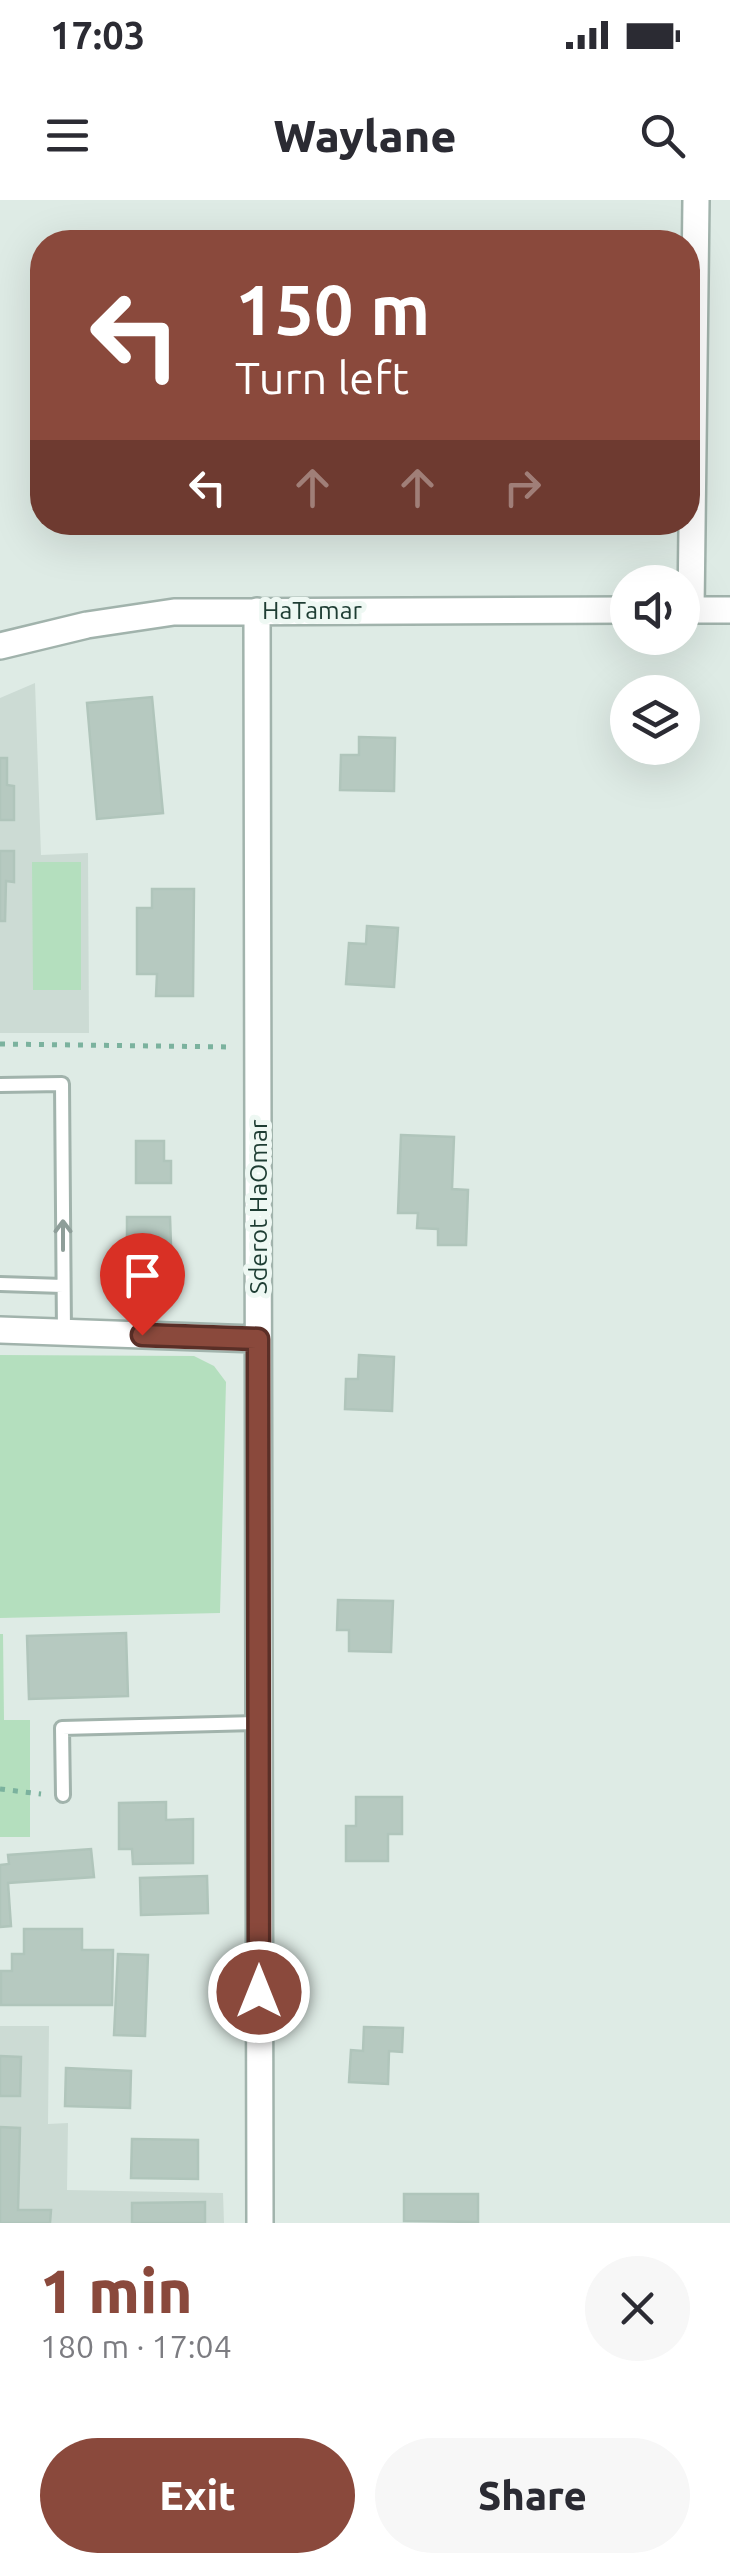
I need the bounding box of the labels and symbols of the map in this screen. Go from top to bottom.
street label: HaTamar [262,596,362,624]
street label: Sderot HaOmar [244,1119,272,1294]
one-way arrow [54,1220,72,1252]
pin [100,1233,185,1336]
position arrow [207,1940,311,2044]

